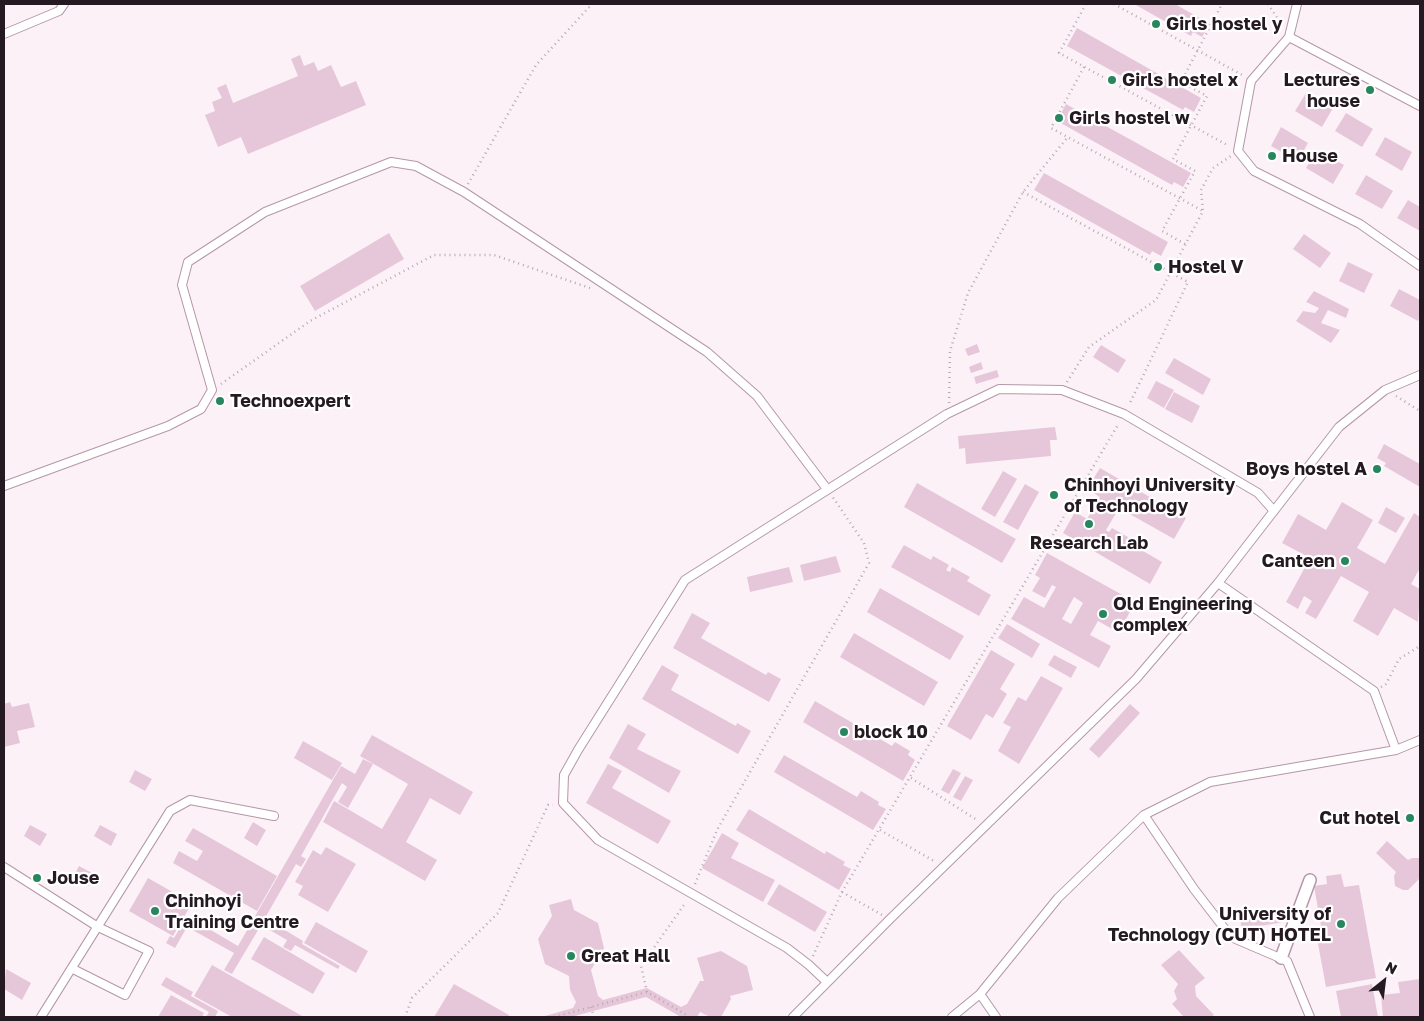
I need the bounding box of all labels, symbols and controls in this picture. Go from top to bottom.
place label: Girls hostel y [1166,13,1283,35]
marker: Girls hostel y [1150,18,1162,30]
place label: Girls hostel x [1122,69,1238,91]
place label: Lectures house [1283,69,1360,112]
marker: Girls hostel x [1106,74,1118,86]
marker: Lectures house [1364,84,1376,96]
place label: Girls hostel w [1069,107,1190,129]
marker: Girls hostel w [1053,112,1065,124]
place label: House [1282,145,1338,167]
marker: House [1266,150,1278,162]
place label: Hostel V [1168,256,1244,278]
marker: Hostel V [1152,261,1164,273]
place label: Technoexpert [230,390,351,412]
marker: Technoexpert [214,395,226,407]
place label: Boys hostel A [1246,458,1367,480]
marker: Boys hostel A [1371,463,1383,475]
place label: Chinhoyi University of Technology [1064,474,1235,516]
marker: Chinhoyi University of Technology [1048,489,1060,501]
marker: Research Lab [1083,518,1095,530]
place label: Research Lab [1030,532,1148,554]
place label: Canteen [1262,550,1335,572]
marker: Canteen [1339,555,1351,567]
place label: Old Engineering complex [1113,593,1253,636]
marker: Old Engineering complex [1097,608,1109,620]
place label: block 10 [854,721,928,743]
marker: block 10 [838,726,850,738]
place label: Cut hotel [1319,807,1400,829]
marker: Cut hotel [1404,812,1416,824]
place label: Jouse [47,867,99,889]
marker: Jouse [31,872,43,884]
place label: Chinhoyi Training Centre [165,890,299,932]
place label: University of Technology (CUT) HOTEL [1108,903,1331,946]
marker: Chinhoyi Training Centre [149,905,161,917]
marker: University of Technology (CUT) HOTEL [1335,918,1347,930]
place label: Great Hall [581,945,670,967]
marker: Great Hall [565,950,577,962]
north arrow [1359,956,1409,1006]
text: N [1383,957,1400,977]

